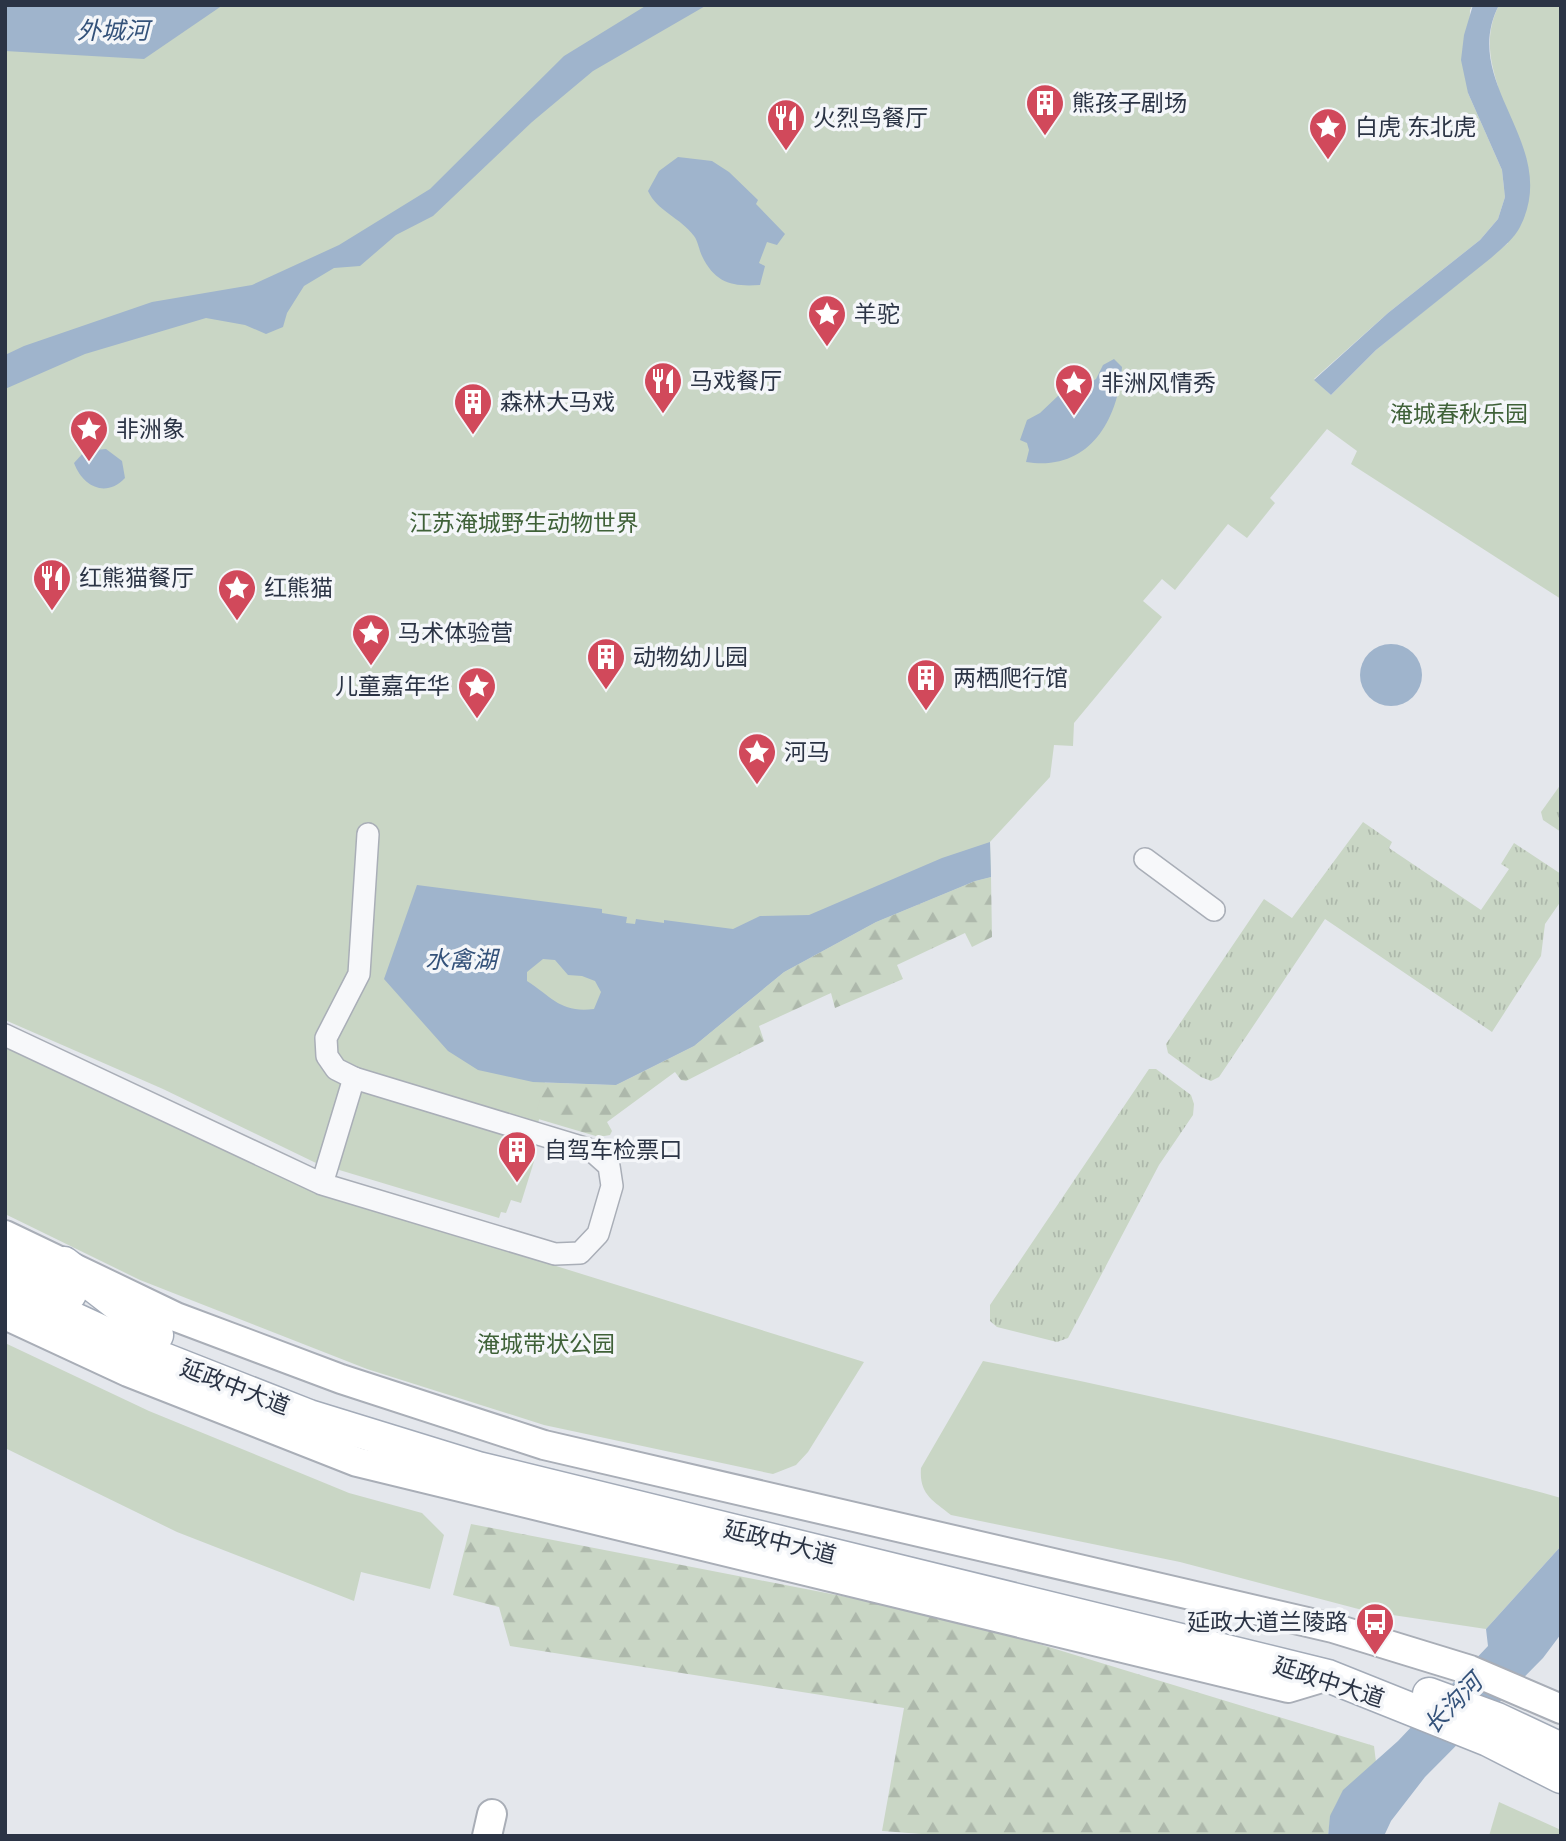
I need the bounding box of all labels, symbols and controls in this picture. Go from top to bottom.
water label: 外城河 [77,15,153,46]
building icon: 熊孩子剧场 [1024,82,1066,137]
place label: 熊孩子剧场 [1072,88,1187,117]
restaurant icon: 火烈鸟餐厅 [765,97,807,152]
place label: 火烈鸟餐厅 [813,103,928,132]
place icon: 白虎 东北虎 [1307,106,1349,161]
place label: 白虎 东北虎 [1355,112,1476,141]
place icon: 羊驼 [806,293,848,348]
place label: 羊驼 [854,299,900,328]
restaurant icon: 马戏餐厅 [642,360,684,415]
place icon: 非洲风情秀 [1053,362,1095,417]
place label: 马戏餐厅 [690,366,782,395]
place label: 非洲风情秀 [1101,368,1216,397]
building icon: 森林大马戏 [452,381,494,436]
place label: 森林大马戏 [500,387,615,416]
park label: 淹城春秋乐园 [1390,399,1528,428]
place icon: 非洲象 [68,408,110,463]
place label: 非洲象 [116,414,185,443]
park label: 江苏淹城野生动物世界 [409,508,639,537]
restaurant icon: 红熊猫餐厅 [31,557,73,612]
place label: 红熊猫餐厅 [79,563,194,592]
place icon: 红熊猫 [216,567,258,622]
place label: 红熊猫 [264,573,333,602]
place icon: 马术体验营 [350,612,392,667]
place label: 马术体验营 [398,618,513,647]
building icon: 动物幼儿园 [585,636,627,691]
place label: 动物幼儿园 [633,642,748,671]
building icon: 两栖爬行馆 [905,657,947,712]
place label: 两栖爬行馆 [953,663,1068,692]
place icon: 儿童嘉年华 [456,665,498,720]
place label: 儿童嘉年华 [335,671,450,700]
place icon: 河马 [736,731,778,786]
place label: 河马 [784,737,830,766]
water label: 水禽湖 [425,944,501,975]
building icon: 自驾车检票口 [496,1129,538,1184]
place label: 自驾车检票口 [544,1135,682,1164]
park label: 淹城带状公园 [477,1329,615,1358]
street label: 延政中大道 [176,1352,294,1421]
street label: 延政中大道 [721,1514,839,1569]
bus stop icon: 延政大道兰陵路 [1354,1601,1396,1656]
place label: 延政大道兰陵路 [1187,1607,1348,1636]
street label: 延政中大道 [1270,1650,1388,1713]
water label: 长沟河 [1416,1664,1492,1740]

